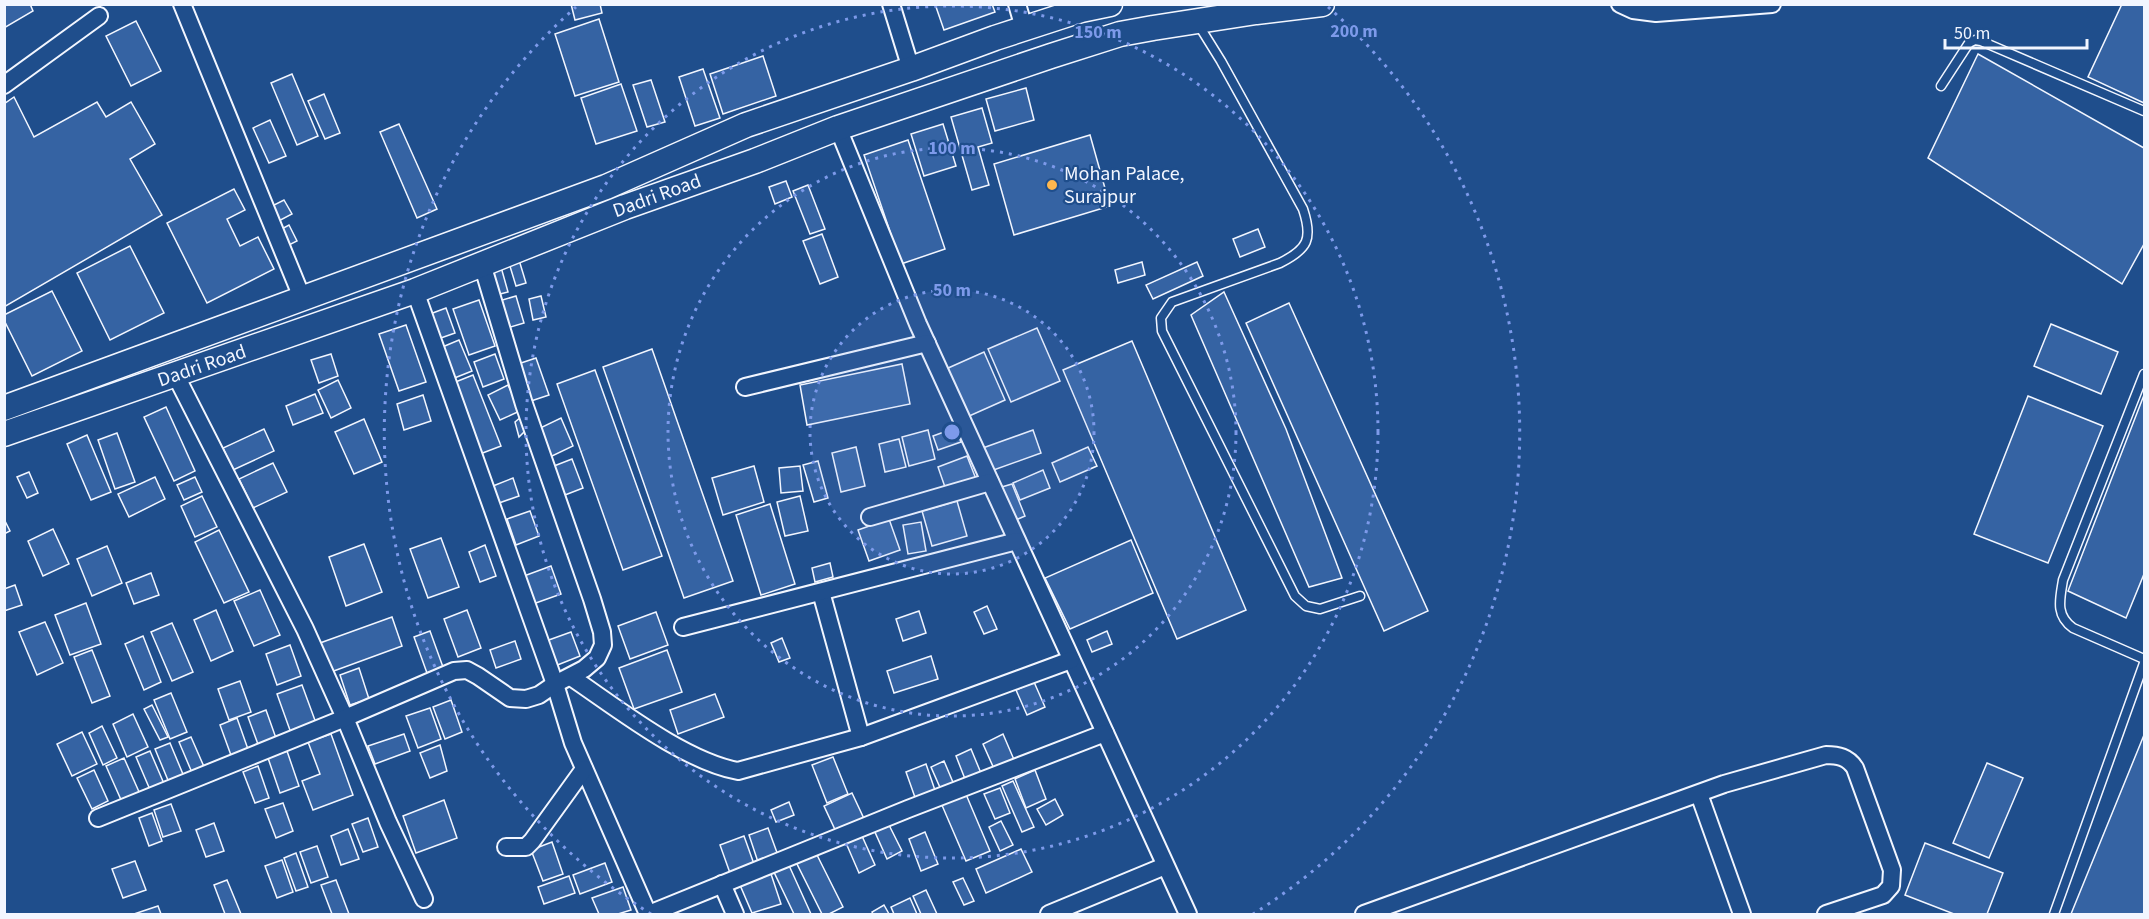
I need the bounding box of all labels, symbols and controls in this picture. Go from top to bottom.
scale bar [1945,12,2088,50]
text: 200 m [1330,19,1378,44]
text: 150 m [1074,20,1122,45]
text: 50 m [1954,21,1990,46]
text: 100 m [928,136,976,161]
place label: Mohan Palace, Surajpur [1064,160,1185,211]
street label: Dadri Road [609,167,705,225]
marker: Mohan Palace, Surajpur [1045,178,1059,192]
text: 50 m [933,278,971,303]
street label: Dadri Road [154,338,250,394]
centre of rings [942,422,962,442]

